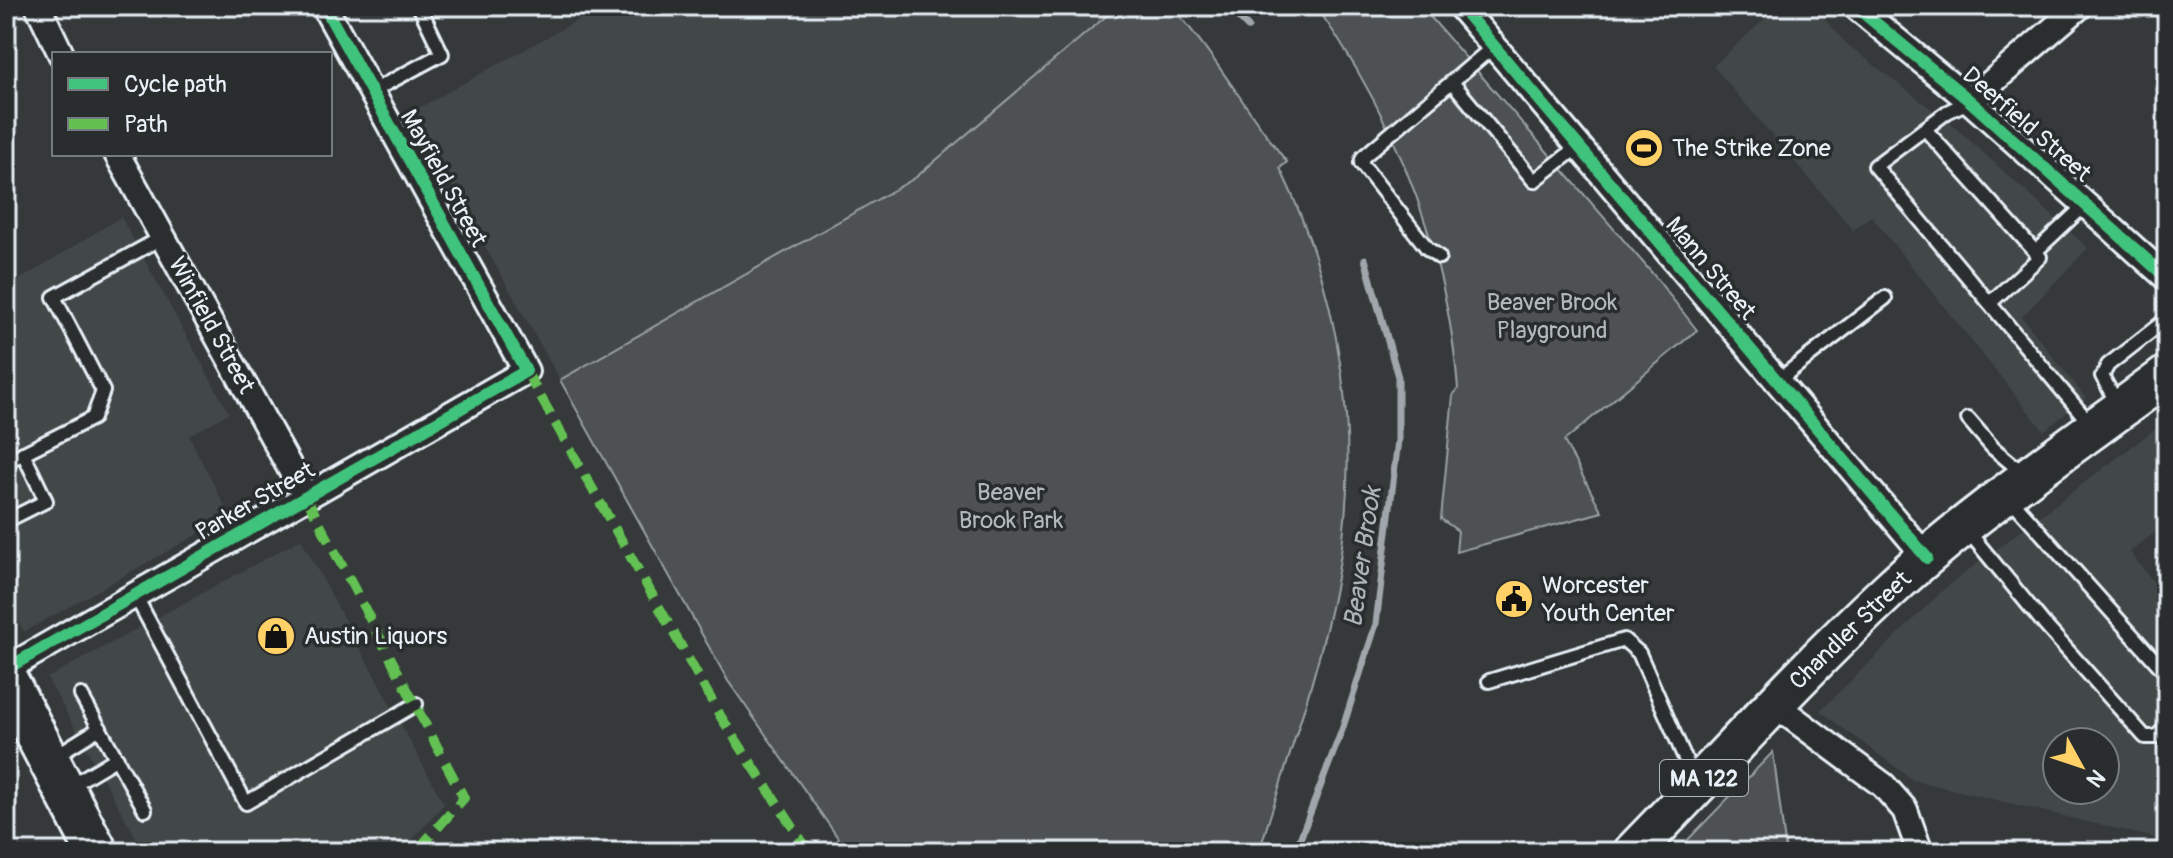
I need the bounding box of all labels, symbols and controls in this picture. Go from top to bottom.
legend [52,52,332,156]
street label: Deerfield Street [1956,61,2097,188]
text: Cycle path [124,70,227,99]
street label: Mayfield Street [394,105,493,252]
text: Path [124,110,168,139]
sports icon: The Strike Zone [1623,127,1665,169]
place label: The Strike Zone [1672,134,1831,163]
street label: Mann Street [1659,211,1762,326]
street label: Winfield Street [162,252,261,399]
park label: Beaver Brook Playground [1487,288,1617,345]
street label: Parker Street [191,456,320,547]
park label: Beaver Brook Park [959,478,1063,535]
water label: Beaver Brook [1337,483,1389,629]
street label: Chandler Street [1783,565,1918,696]
place label: Worcester Youth Center [1541,571,1675,628]
public building icon: Worcester Youth Center [1493,578,1535,620]
shop icon: Austin Liquors [255,615,297,657]
place label: Austin Liquors [304,622,447,651]
north arrow [2041,726,2121,806]
road number: MA 122 [1660,760,1748,796]
text: N [2080,764,2111,793]

